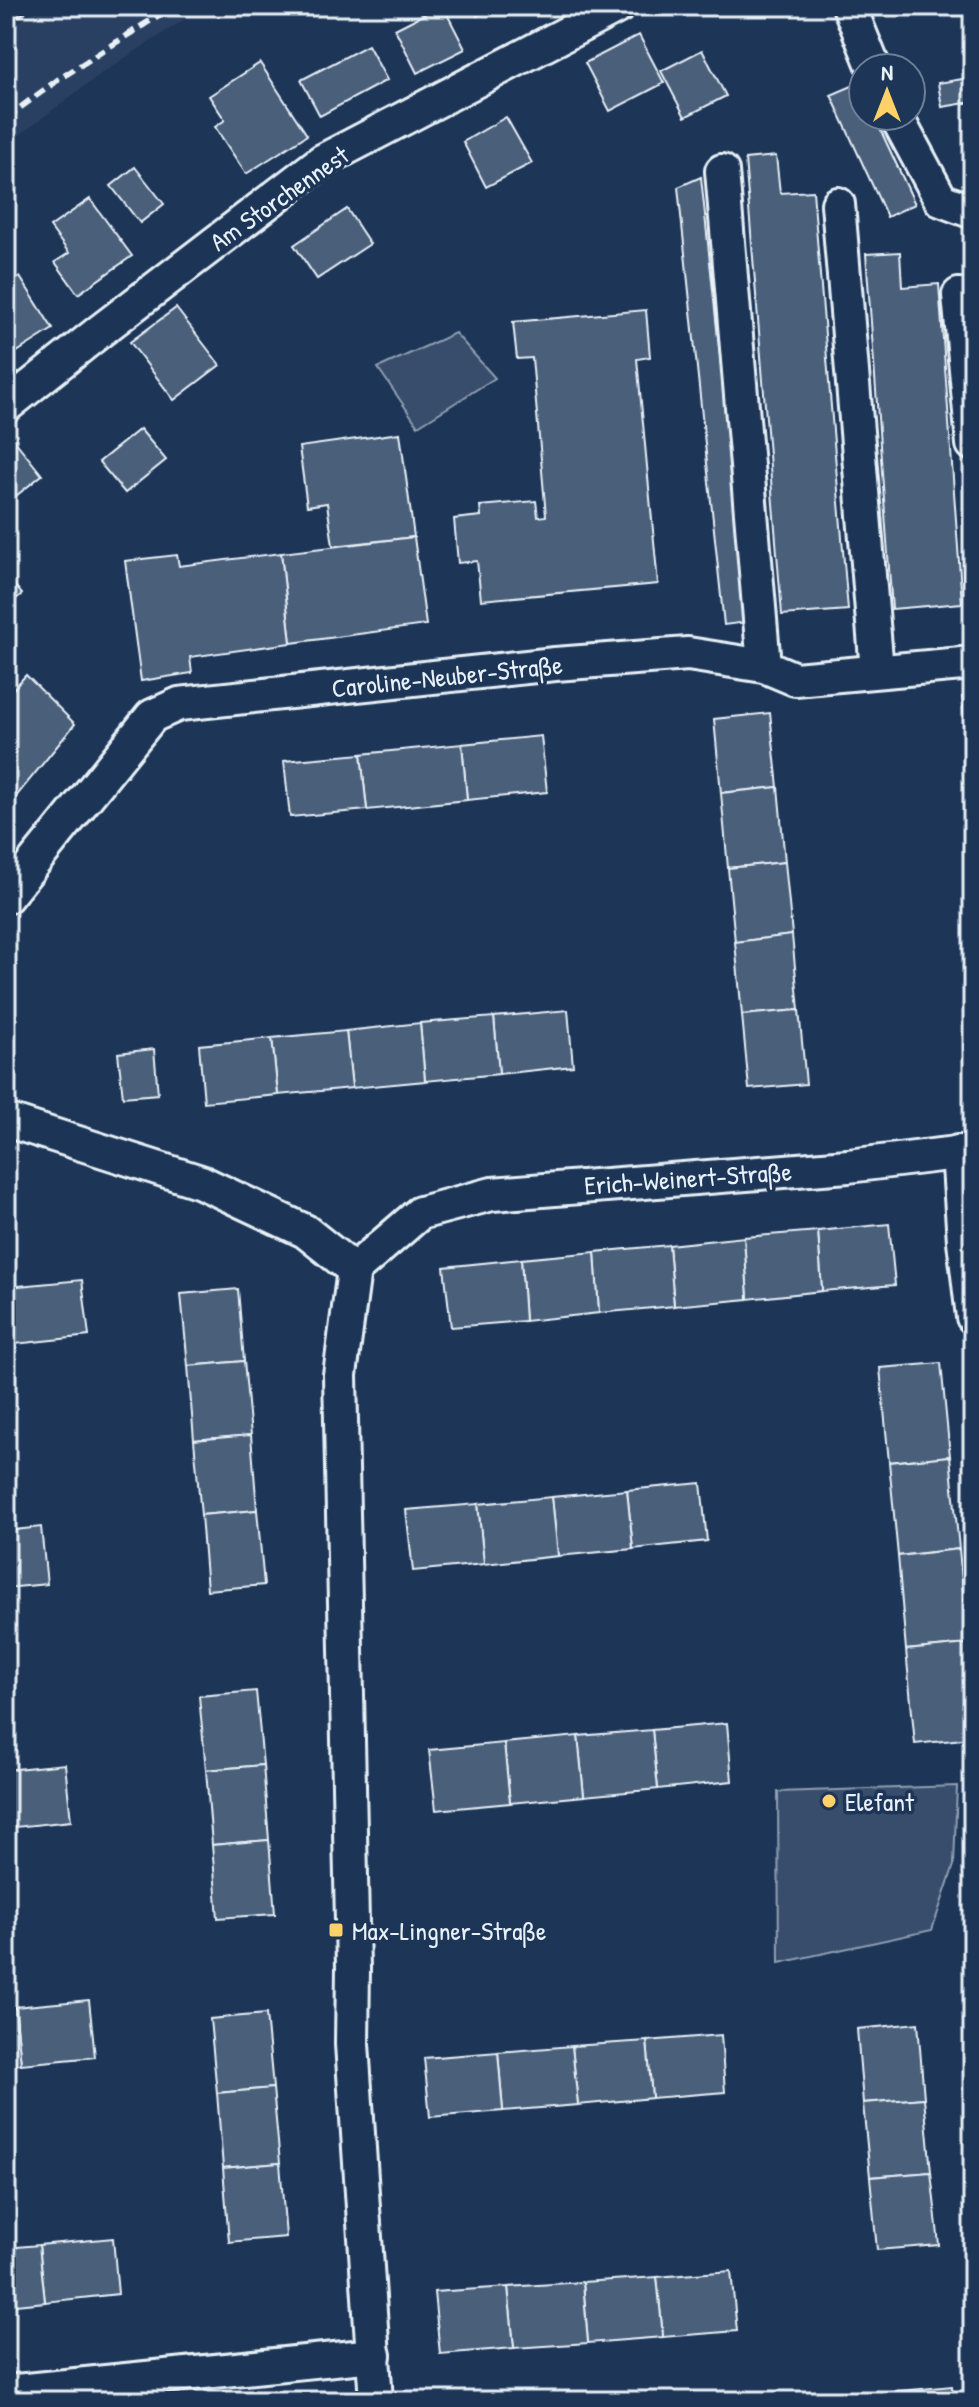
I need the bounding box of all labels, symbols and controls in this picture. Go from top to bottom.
north arrow [847,52,927,132]
text: N [881,57,893,87]
street label: Am Storchennest [203,137,356,259]
street label: Caroline-Neuber-Straße [330,646,564,706]
street label: Erich-Weinert-Straße [583,1153,793,1203]
place label: Elefant [845,1784,915,1819]
marker: Elefant [820,1792,838,1810]
place label: Max-Lingner-Straße [352,1913,546,1948]
marker: Max-Lingner-Straße [327,1921,345,1939]

